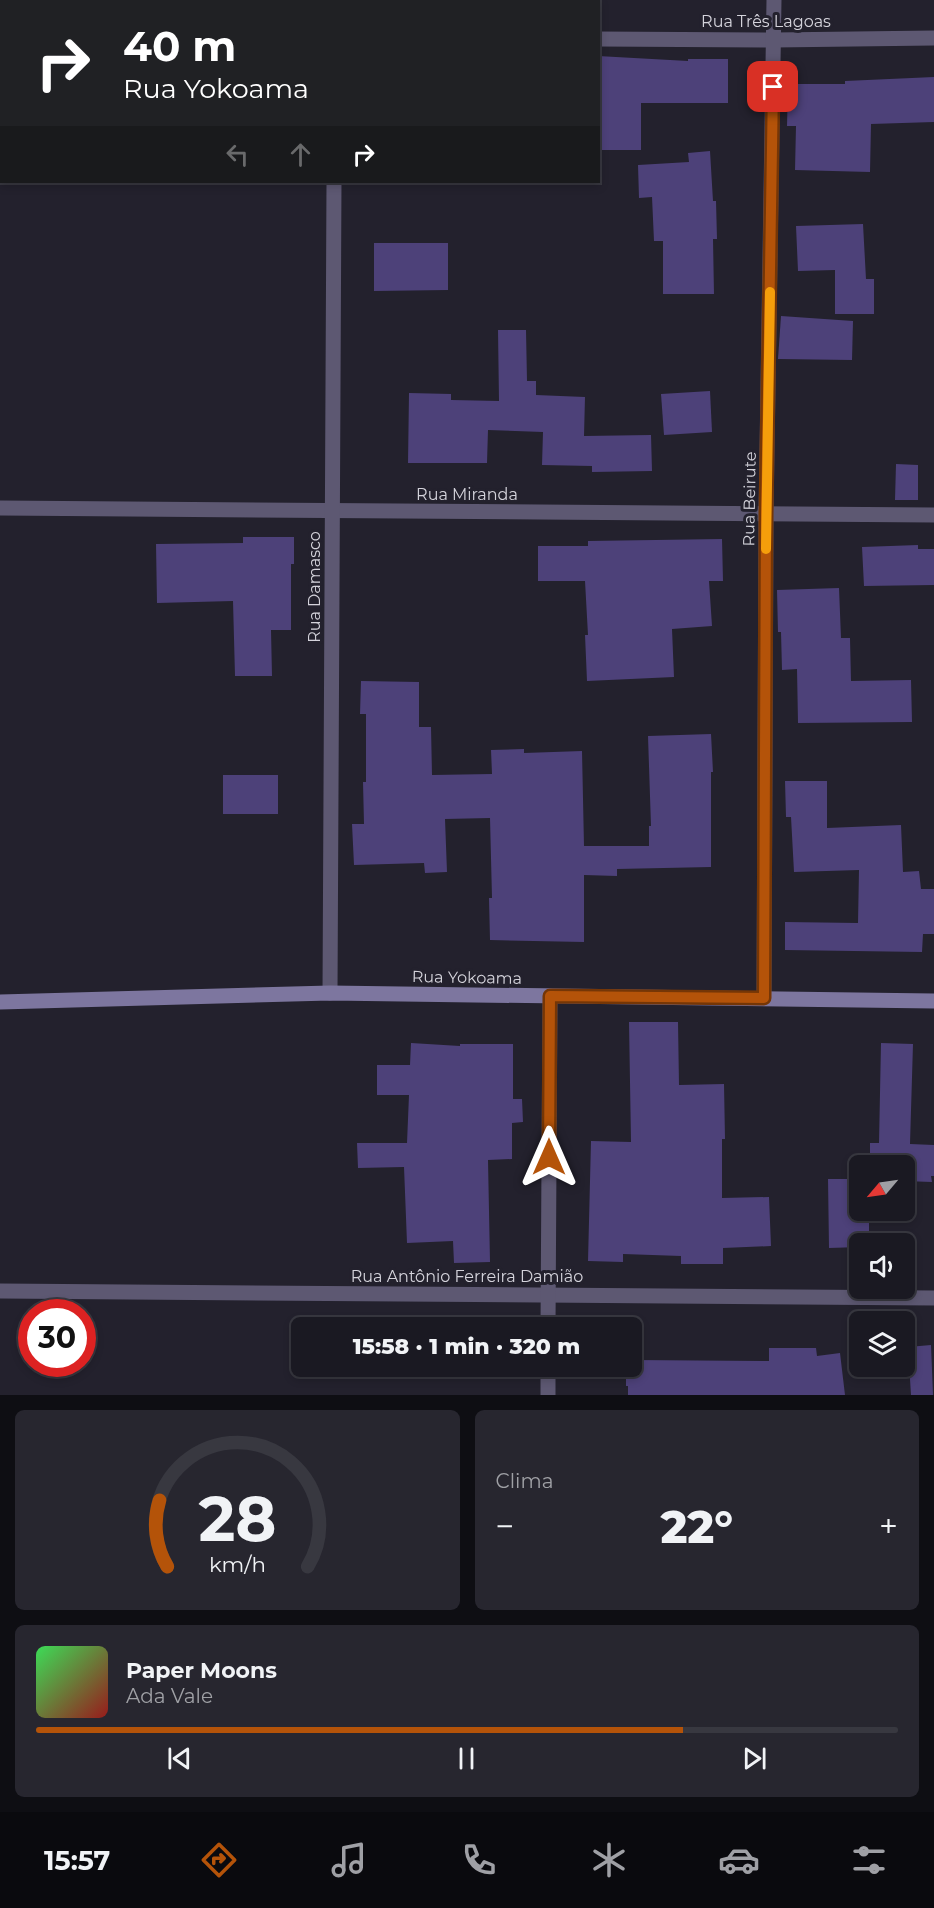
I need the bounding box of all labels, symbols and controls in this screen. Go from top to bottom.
street label: Rua Três Lagoas [701,12,831,31]
text: 40 m [123,20,236,72]
icon: right [24,24,102,102]
pin [747,61,798,112]
icon: arrive [756,70,789,103]
text: Rua Yokoama [123,72,309,105]
icon: left [221,138,254,171]
icon: ahead [284,138,317,171]
icon: right [347,138,380,171]
street label: Rua Beirute [739,451,760,547]
street label: Rua Miranda [416,485,518,504]
street label: Rua Damasco [305,531,324,643]
street label: Rua Yokoama [412,967,522,988]
position arrow [517,1125,581,1189]
north arrow [849,1155,915,1221]
map controls [849,1155,915,1377]
button: sound [849,1233,915,1299]
street label: Rua Antônio Ferreira Damião [351,1267,583,1286]
speed limit sign: 30 [18,1299,96,1377]
button: layers [849,1311,915,1377]
text: 15:58 · 1 min · 320 m [353,1333,580,1360]
text: Clima [496,1469,553,1493]
text: 28 [198,1481,276,1557]
text: 22° [660,1499,733,1554]
text: − [496,1506,514,1546]
text: + [879,1506,898,1546]
text: km/h [209,1551,266,1577]
text: Paper Moons [126,1657,277,1684]
text: Ada Vale [126,1684,213,1708]
icon: previous [163,1742,196,1775]
icon: pause [450,1742,483,1775]
icon: next [738,1742,771,1775]
icon: directions [198,1839,240,1881]
icon: music [328,1839,370,1881]
icon: phone [458,1839,500,1881]
icon: climate [588,1839,630,1881]
icon: car [718,1839,760,1881]
icon: filters [848,1839,890,1881]
text: 15:57 [44,1844,110,1877]

